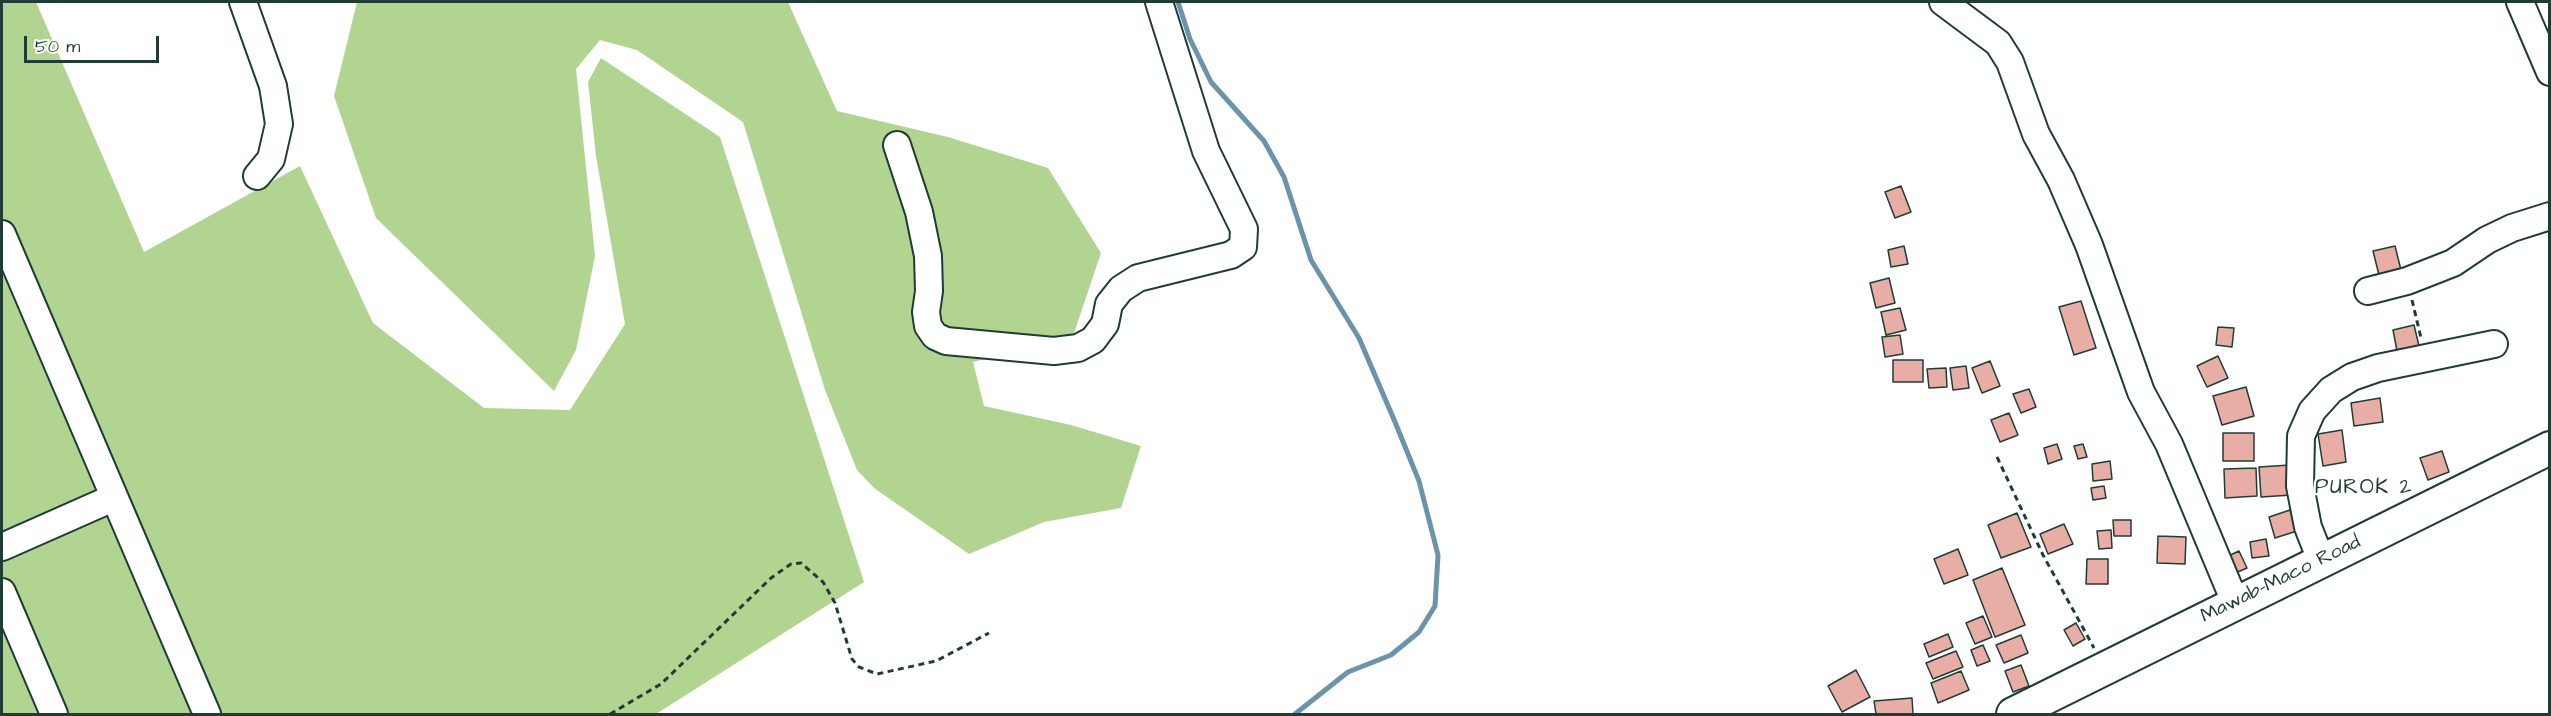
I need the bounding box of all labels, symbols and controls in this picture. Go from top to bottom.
scale bar [27,24,162,62]
text: 50 m [35,34,80,59]
district label: PUROK 2 [2315,476,2413,502]
street label: Mawab-Maco Road [2197,531,2365,629]

